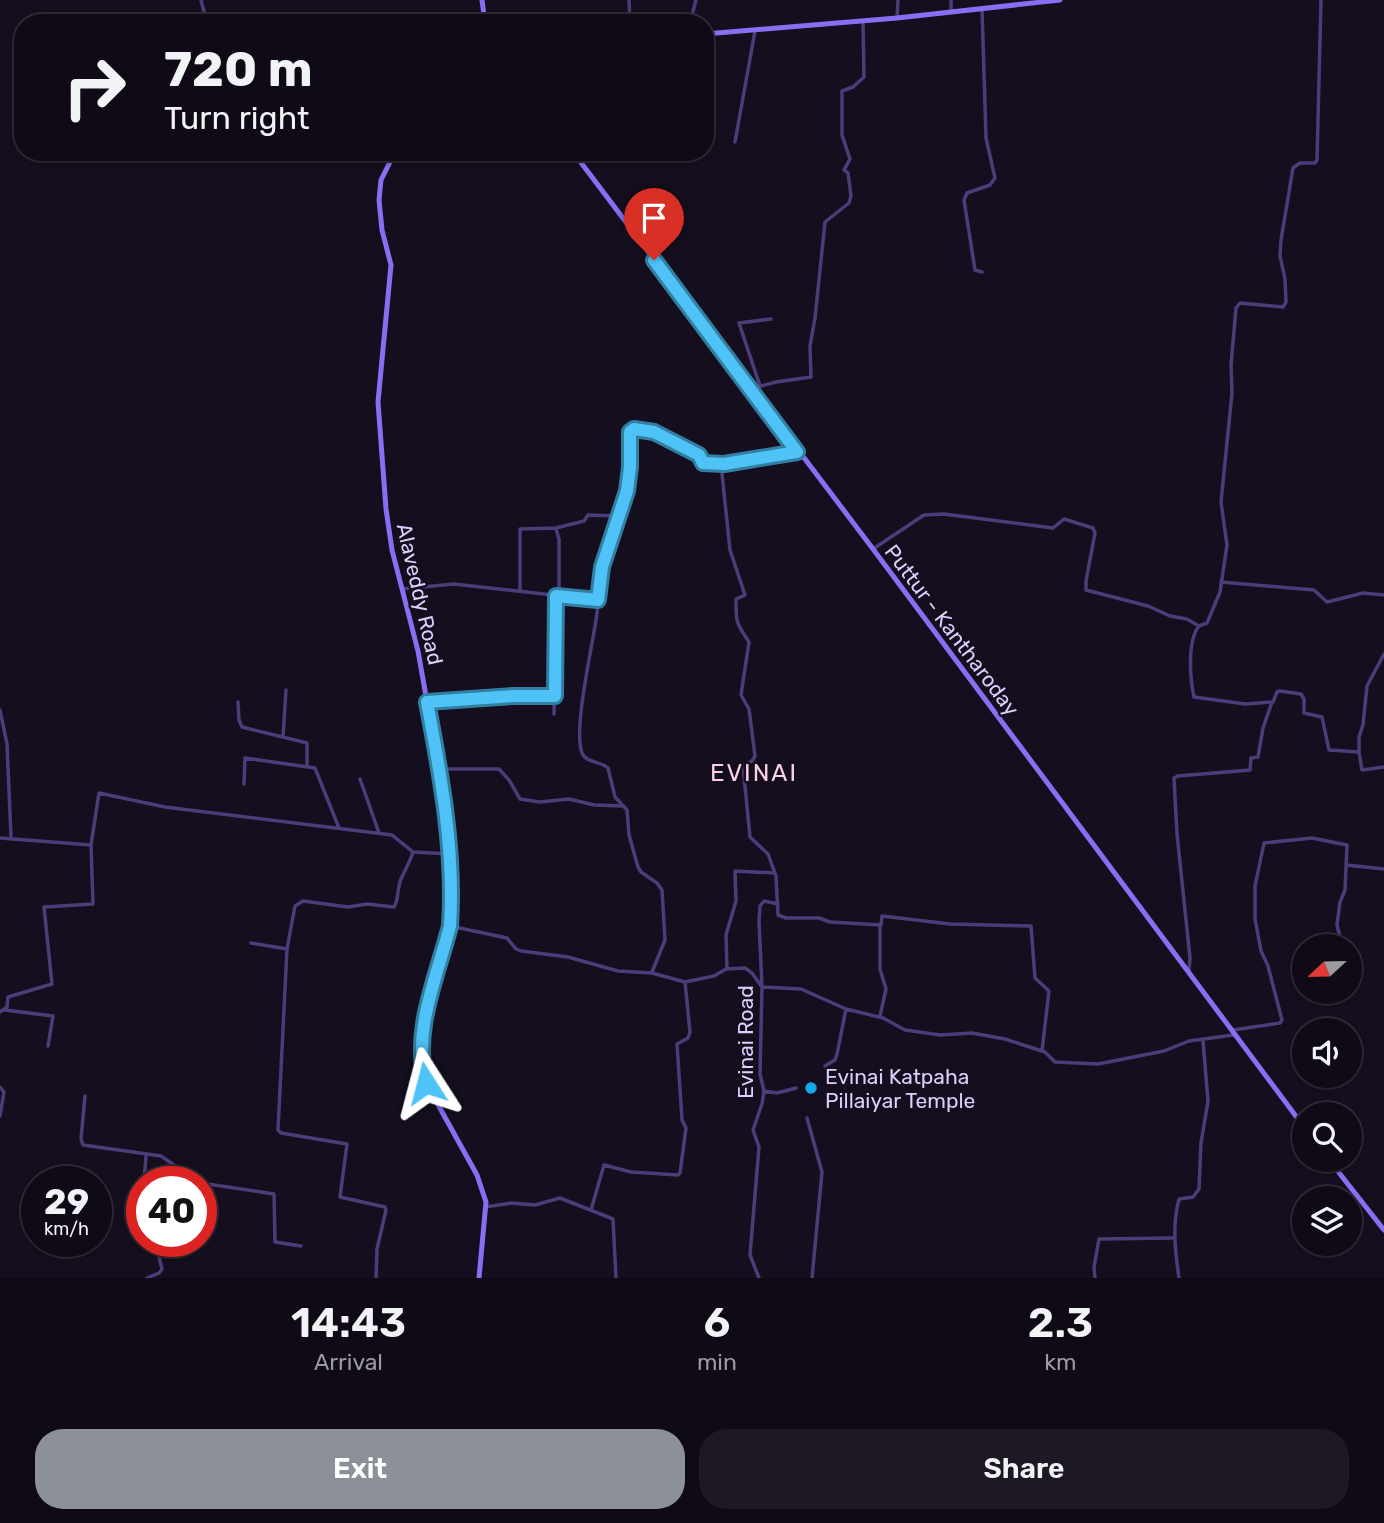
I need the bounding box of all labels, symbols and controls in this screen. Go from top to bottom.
text: 720 m [164,40,313,98]
icon: right [49,42,140,133]
text: Turn right [164,99,309,137]
pin [624,188,684,260]
icon: arrive [635,199,673,237]
street label: Alaveddy Road [392,521,448,667]
street label: Puttur - Kantharoday [880,540,1025,721]
district label: EVINAI [710,759,798,787]
north arrow [1292,934,1362,1004]
map controls [1292,934,1362,1256]
street label: Evinai Road [733,985,758,1099]
button: sound [1292,1018,1362,1088]
position arrow [389,1046,463,1120]
place label: Evinai Katpaha Pillaiyar Temple [825,1064,975,1113]
marker: Evinai Katpaha Pillaiyar Temple [803,1080,819,1096]
button: search [1292,1102,1362,1172]
speed limit sign: 40 [126,1166,217,1257]
text: 29 [44,1181,89,1223]
button: layers [1292,1186,1362,1256]
text: km/h [44,1218,89,1240]
text: 14:43 [291,1298,406,1348]
text: 6 [703,1298,730,1348]
text: 2.3 [1028,1298,1093,1348]
text: Arrival [314,1348,383,1376]
text: min [697,1348,737,1376]
text: km [1044,1348,1077,1376]
button: Exit [35,1429,685,1509]
button: Share [699,1429,1349,1509]

